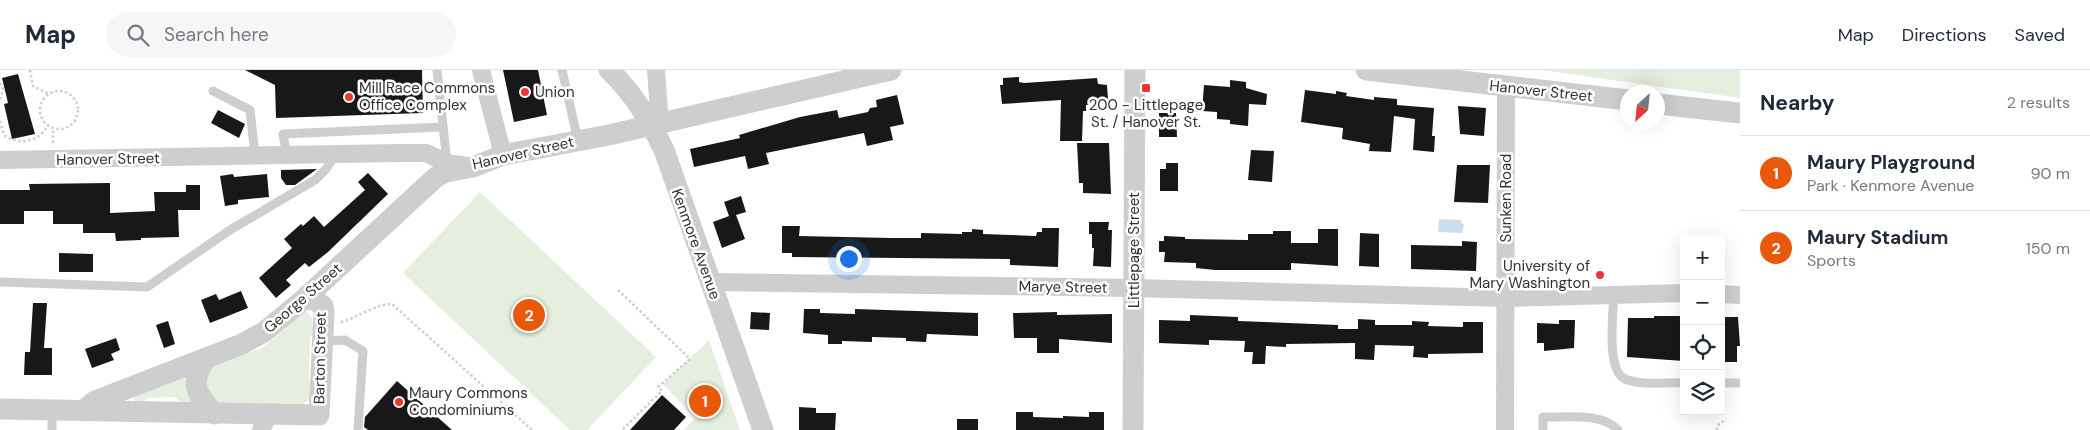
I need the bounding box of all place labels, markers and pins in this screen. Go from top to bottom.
place label: Mill Race Commons Office Complex [359,78,495,115]
place label: Union [535,82,575,102]
marker: 200 - Littlepage St. / Hanover St. [1140,82,1152,94]
marker: Union [519,86,531,98]
marker: Mill Race Commons Office Complex [343,91,355,103]
place label: 200 - Littlepage St. / Hanover St. [1089,95,1203,132]
place label: University of Mary Washington [1469,256,1590,293]
marker: University of Mary Washington [1594,269,1606,281]
pin: 2 [513,296,545,334]
pin: 1 [689,382,721,420]
place label: Maury Commons Condominiums [409,383,528,420]
marker: Maury Commons Condominiums [393,396,405,408]

